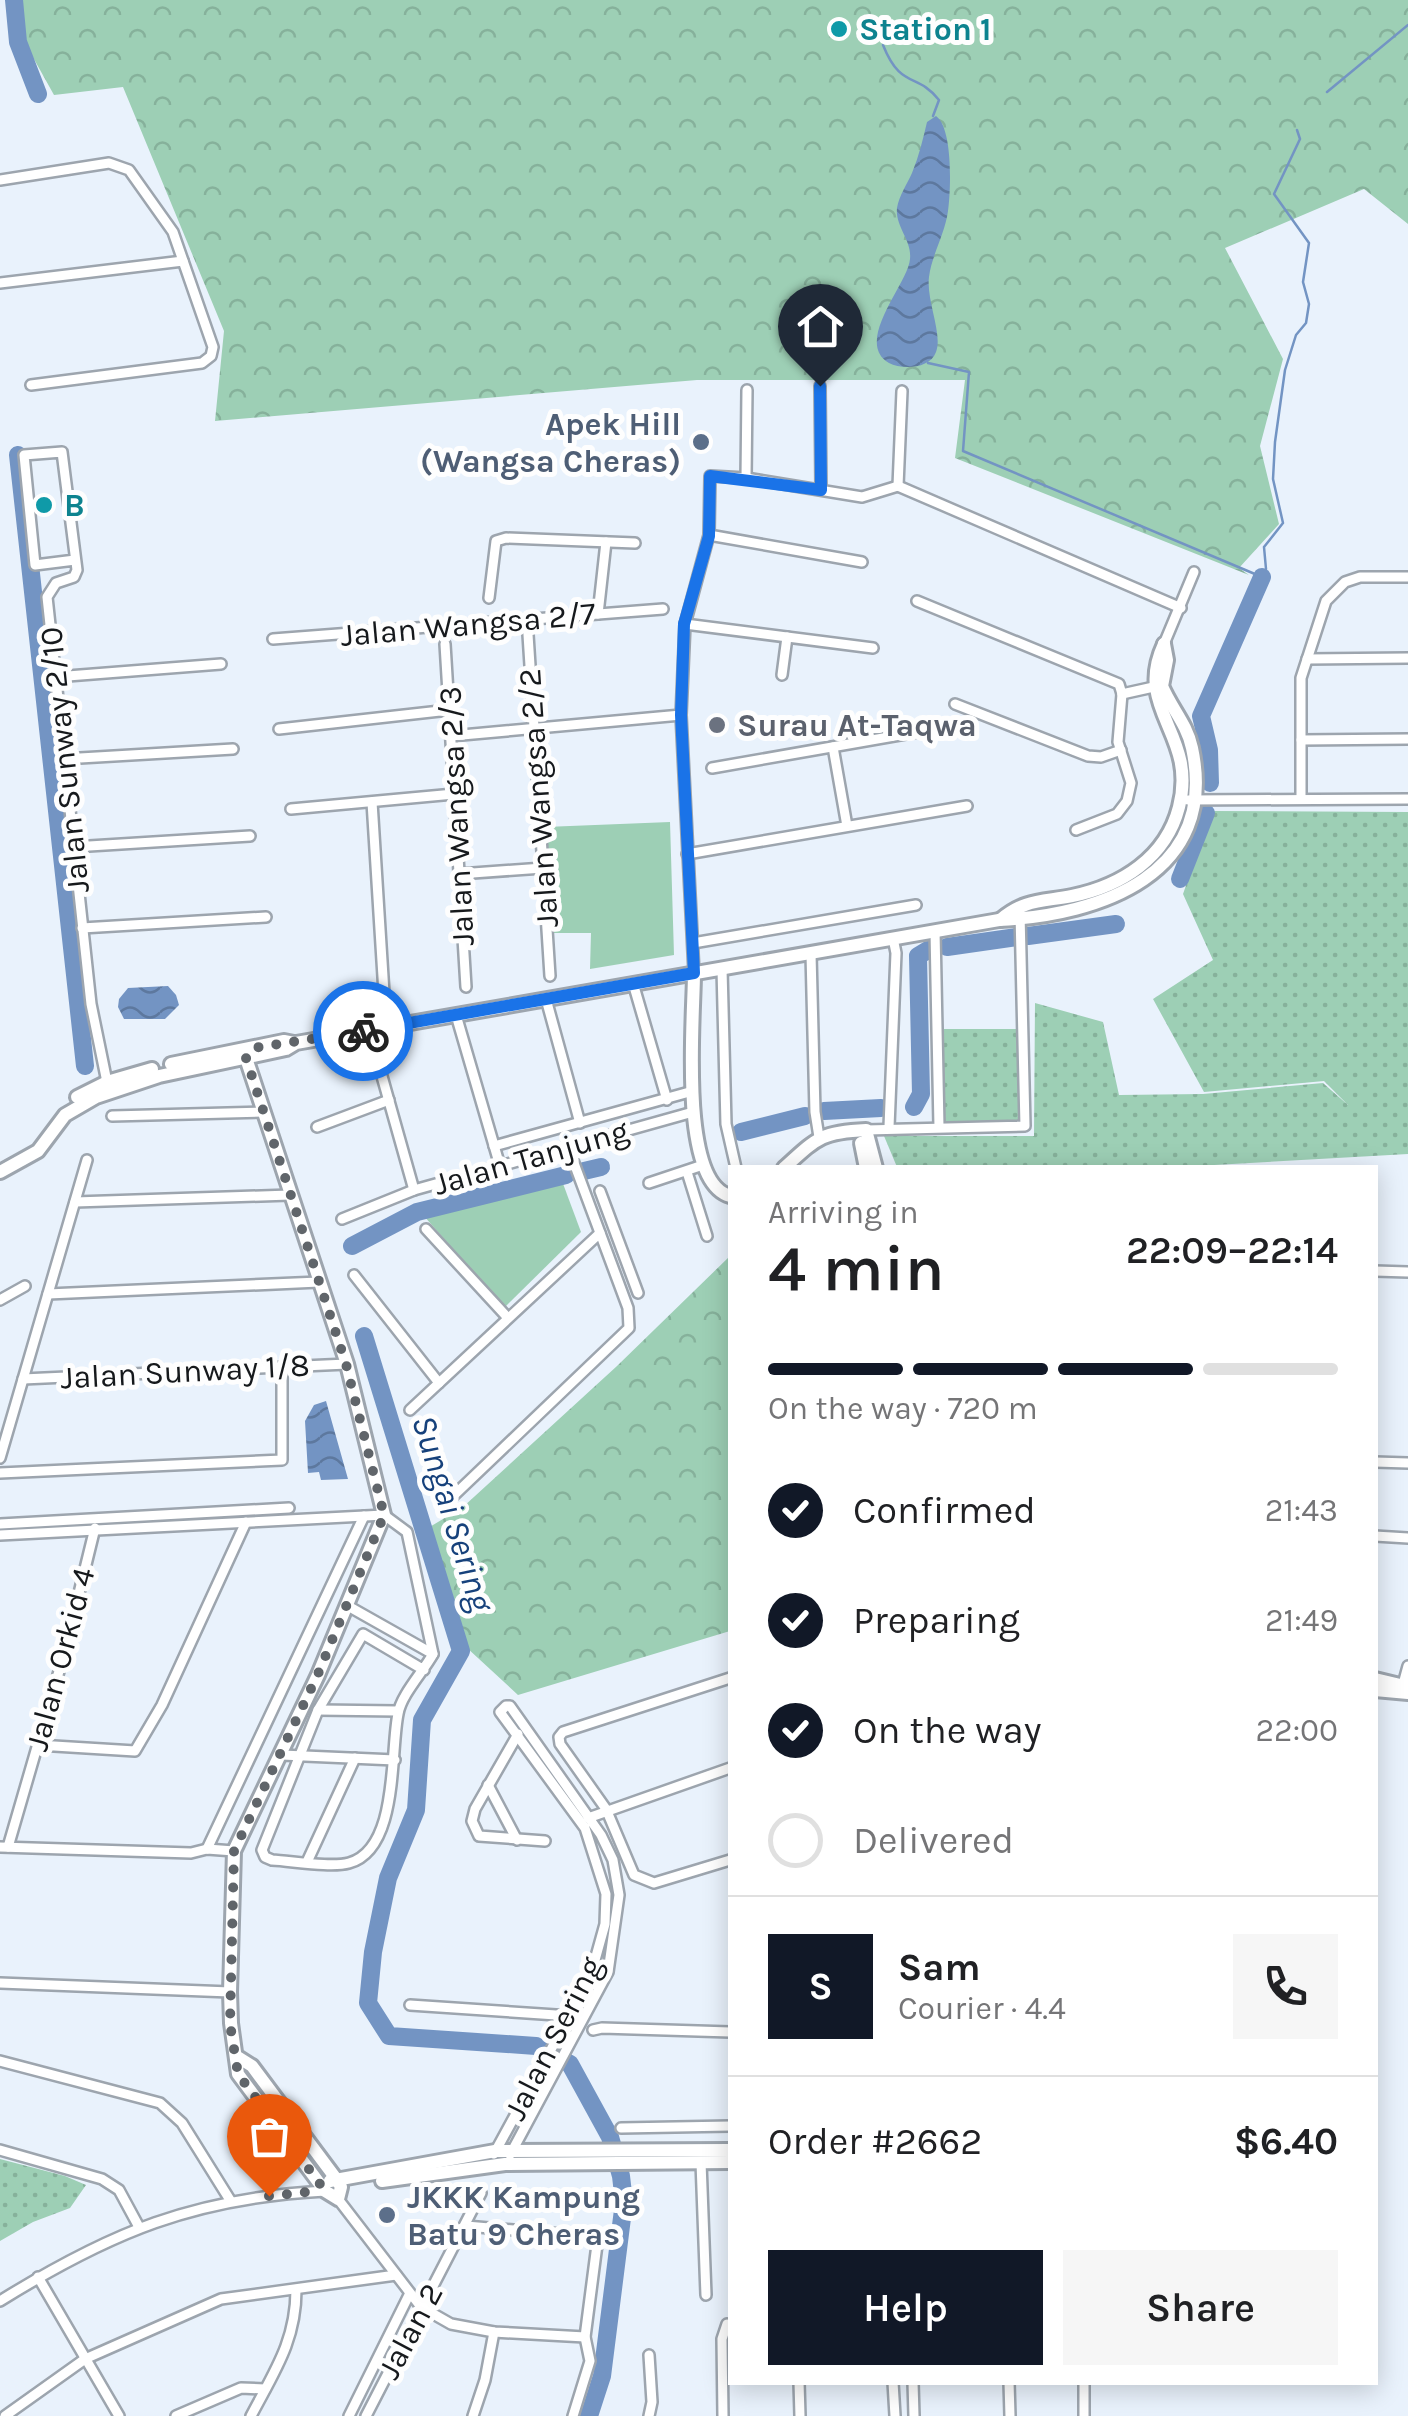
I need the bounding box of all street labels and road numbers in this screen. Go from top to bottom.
street label: Jalan Wangsa 2/7 [339,595,597,654]
street label: Jalan Sunway 2/10 [32,625,97,895]
street label: Jalan Wangsa 2/2 [511,667,566,929]
street label: Jalan Wangsa 2/3 [431,685,482,947]
street label: Jalan Tanjung [429,1112,633,1203]
street label: Jalan Sunway 1/8 [60,1346,311,1397]
street label: Jalan Orkid 4 [18,1563,103,1755]
street label: Jalan Sering [496,1950,610,2126]
street label: Jalan 2 [370,2277,451,2385]

